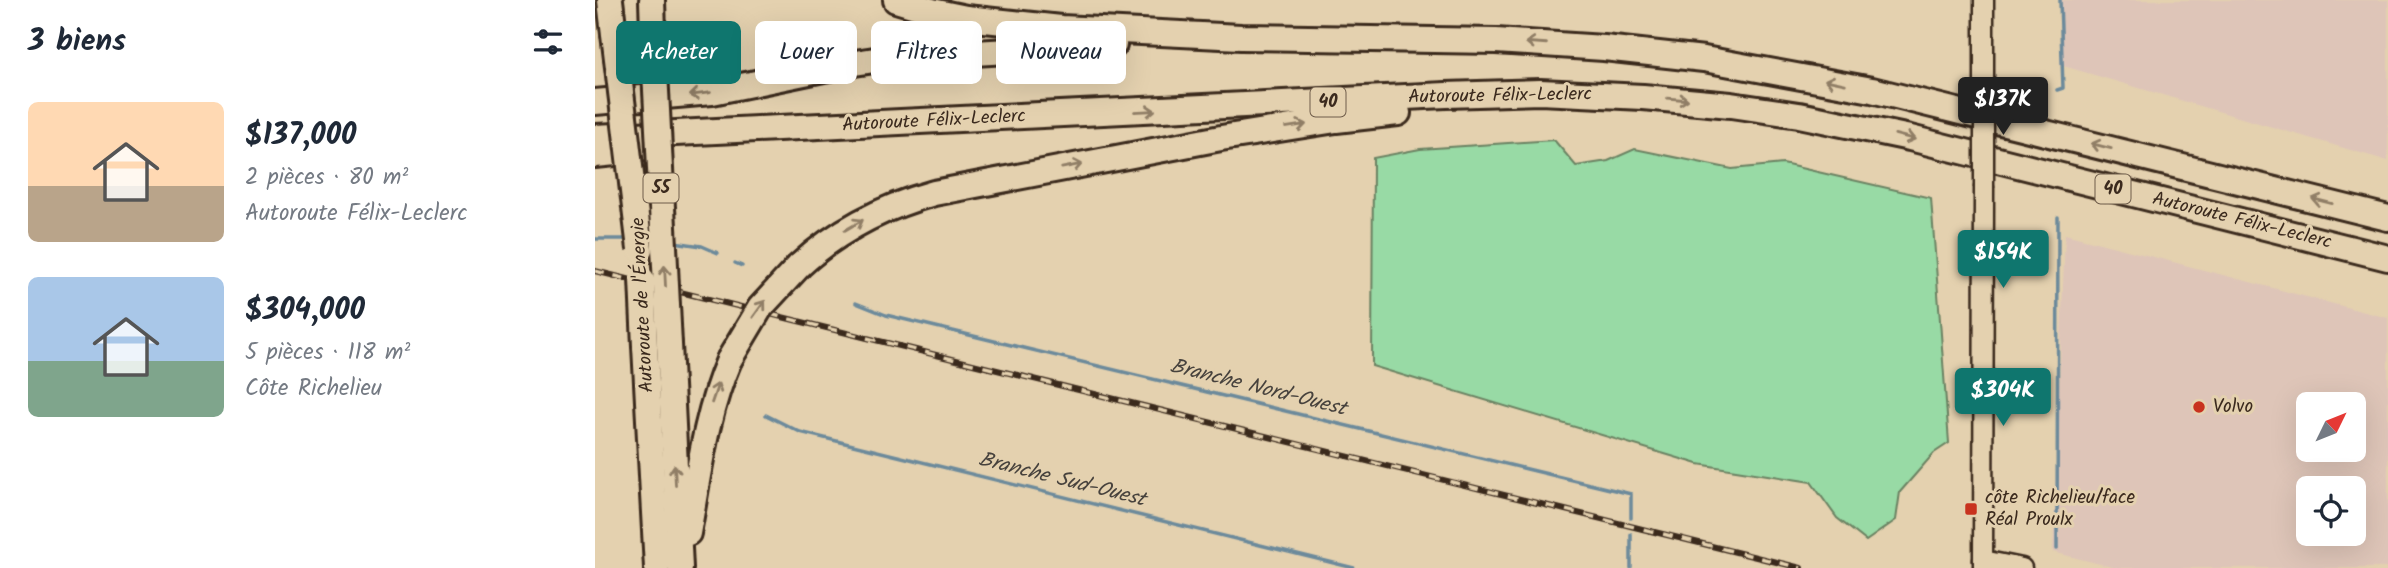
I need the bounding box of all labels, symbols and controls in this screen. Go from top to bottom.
text: 3 biens [28,18,126,66]
chip: Acheter [616,21,741,84]
chip: Louer [755,21,857,84]
chip: Filtres [871,21,982,84]
chip: Nouveau [996,21,1126,84]
icon: filters [529,23,567,61]
one-way arrow [1525,36,1548,49]
one-way arrow [1824,75,1847,89]
pin: $137K [1954,78,2052,137]
street label: Autoroute Félix-Leclerc [1408,79,1592,113]
text: $137K [1974,82,2032,118]
one-way arrow [690,88,712,101]
road number: 40 [1311,88,1345,116]
one-way arrow [1667,93,1689,106]
street label: Autoroute Félix-Leclerc [841,101,1027,141]
one-way arrow [1133,104,1156,117]
text: $137,000 [245,112,356,160]
one-way arrow [1284,119,1307,132]
icon: home [84,130,168,214]
one-way arrow [1893,131,1916,144]
one-way arrow [2090,139,2113,152]
one-way arrow [1060,159,1083,172]
text: 2 pièces · 80 m² [245,160,408,196]
road number: 55 [643,174,679,202]
road number: 40 [2095,174,2131,204]
street label: Autoroute Félix-Leclerc [2149,184,2335,258]
one-way arrow [2311,194,2334,207]
text: Autoroute Félix-Leclerc [245,196,468,232]
street label: Autoroute de l'Énergie [623,216,663,393]
one-way arrow [843,218,864,231]
pin: $154K [1954,230,2052,290]
text: $154K [1974,235,2032,271]
one-way arrow [659,265,672,288]
text: $304,000 [245,287,365,335]
one-way arrow [752,301,767,319]
icon: home [84,305,168,389]
text: 5 pièces · 118 m² [245,335,410,371]
water label: Branche Nord-Ouest [1167,350,1352,426]
pin: $304K [1954,368,2052,428]
text: Côte Richelieu [245,371,382,407]
text: $304K [1971,373,2035,409]
one-way arrow [710,383,722,405]
place label: Volvo [2213,392,2253,422]
north arrow [2296,392,2366,462]
map controls [2296,392,2366,546]
marker: Volvo [2191,399,2207,415]
water label: Branche Sud-Ouest [975,443,1152,517]
one-way arrow [669,464,682,487]
button: locate [2296,476,2366,546]
place label: côte Richelieu/face Réal Proulx [1985,483,2135,535]
marker: côte Richelieu/face Réal Proulx [1963,501,1979,517]

